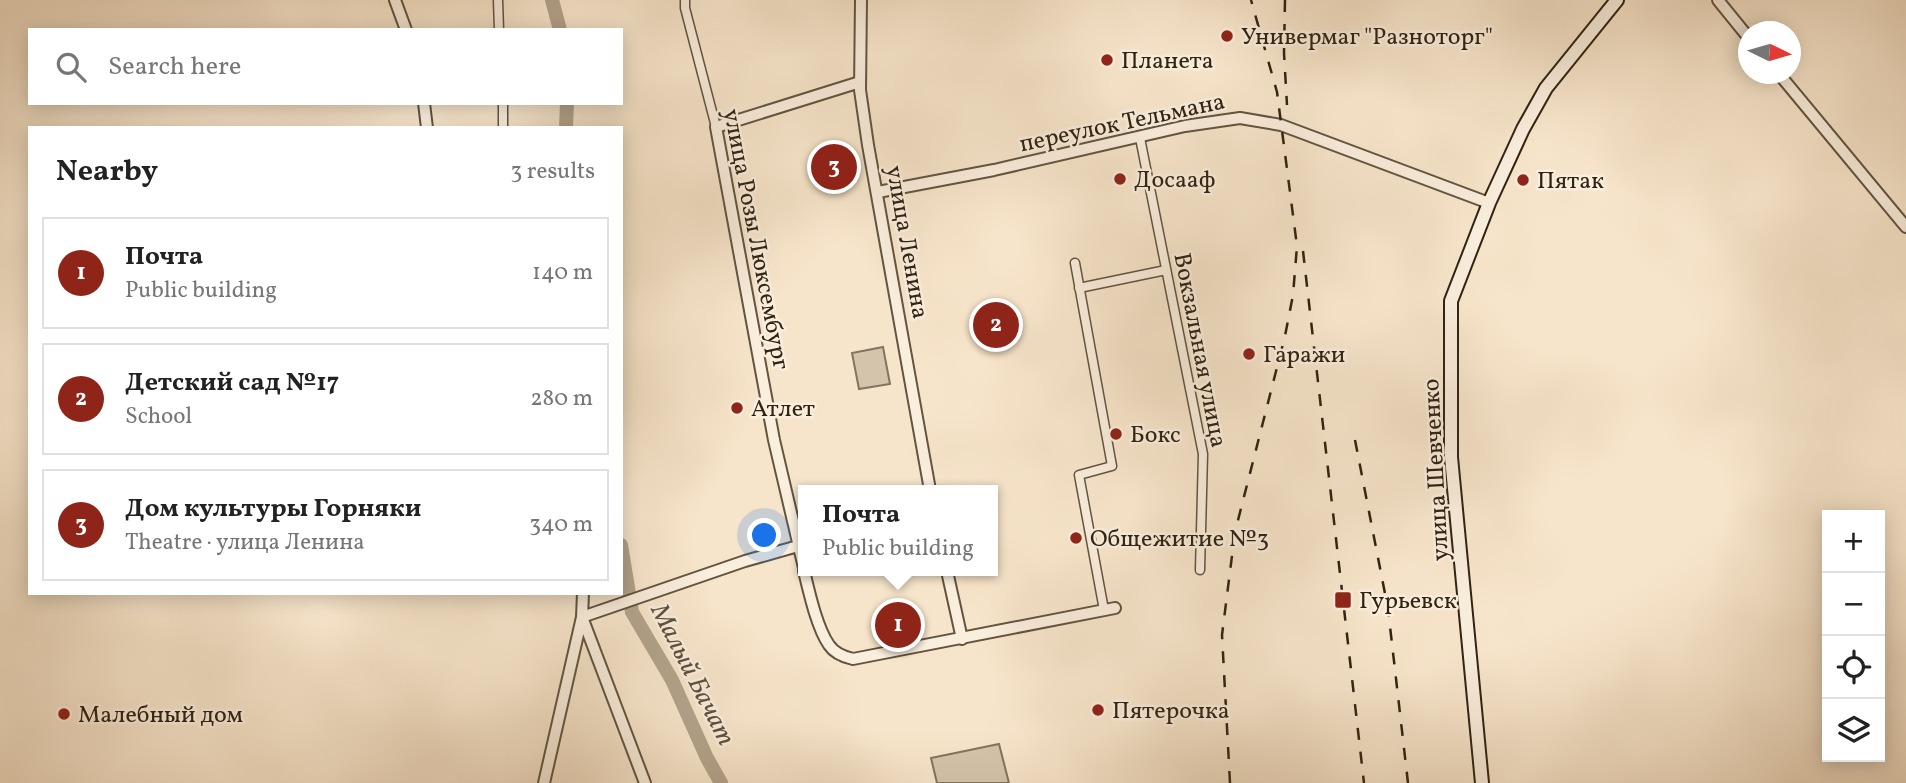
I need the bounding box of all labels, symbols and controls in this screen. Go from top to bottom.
place label: Универмаг "Разноторг" [1241,21,1493,55]
north arrow [1738,21,1801,84]
search box [28,28,623,105]
marker: Универмаг "Разноторг" [1219,28,1235,44]
place label: Планета [1121,45,1214,79]
icon: search [52,48,90,86]
text: Search here [108,49,241,85]
marker: Планета [1099,52,1115,68]
street label: переулок Тельмана [1017,86,1228,162]
street label: улица Розы Люксембург [713,106,797,373]
pin: 3 [811,141,857,193]
text: Nearby [56,151,158,193]
text: 3 results [510,156,595,188]
street label: улица Ленина [876,163,936,322]
place label: Досааф [1134,164,1216,198]
place label: Пятак [1537,165,1604,199]
marker: Досааф [1112,171,1128,187]
marker: Пятак [1515,172,1531,188]
text: Почта [125,239,203,275]
street label: Вокзальная улица [1163,250,1235,451]
text: 1 [76,257,86,289]
text: 140 m [532,257,593,289]
text: Public building [125,275,277,307]
pin: 2 [973,299,1019,351]
place label: Гаражи [1263,339,1345,373]
marker: Гаражи [1241,346,1257,362]
text: Детский сад №17 [125,365,339,401]
street label: улица Шевченко [1415,378,1459,562]
text: 2 [75,383,87,415]
text: 280 m [530,383,593,415]
place label: Атлет [751,393,815,427]
marker: Атлет [729,400,745,416]
text: School [125,401,192,433]
place label: Бокс [1130,419,1181,453]
marker: Бокс [1108,426,1124,442]
popup [798,485,998,576]
text: Дом культуры Горняки [125,491,421,527]
text: Почта [822,497,900,533]
text: 3 [75,509,87,541]
text: 340 m [529,509,593,541]
map controls [1822,510,1885,762]
button: + [1822,510,1885,573]
your location [747,518,781,552]
place label: Общежитие №3 [1090,523,1269,557]
text: Theatre · улица Ленина [125,527,365,559]
marker: Общежитие №3 [1068,530,1084,546]
text: Public building [822,533,974,565]
button: − [1822,573,1885,636]
place label: Гурьевск [1359,585,1457,619]
marker: Гурьевск [1333,590,1353,610]
water label: Малый Бачат [641,597,743,752]
pin: 1 [875,599,921,651]
button: locate [1822,636,1885,699]
place label: Пятерочка [1112,695,1230,729]
place label: Малебный дом [78,699,243,733]
button: layers [1822,699,1885,762]
marker: Пятерочка [1090,702,1106,718]
marker: Малебный дом [56,706,72,722]

